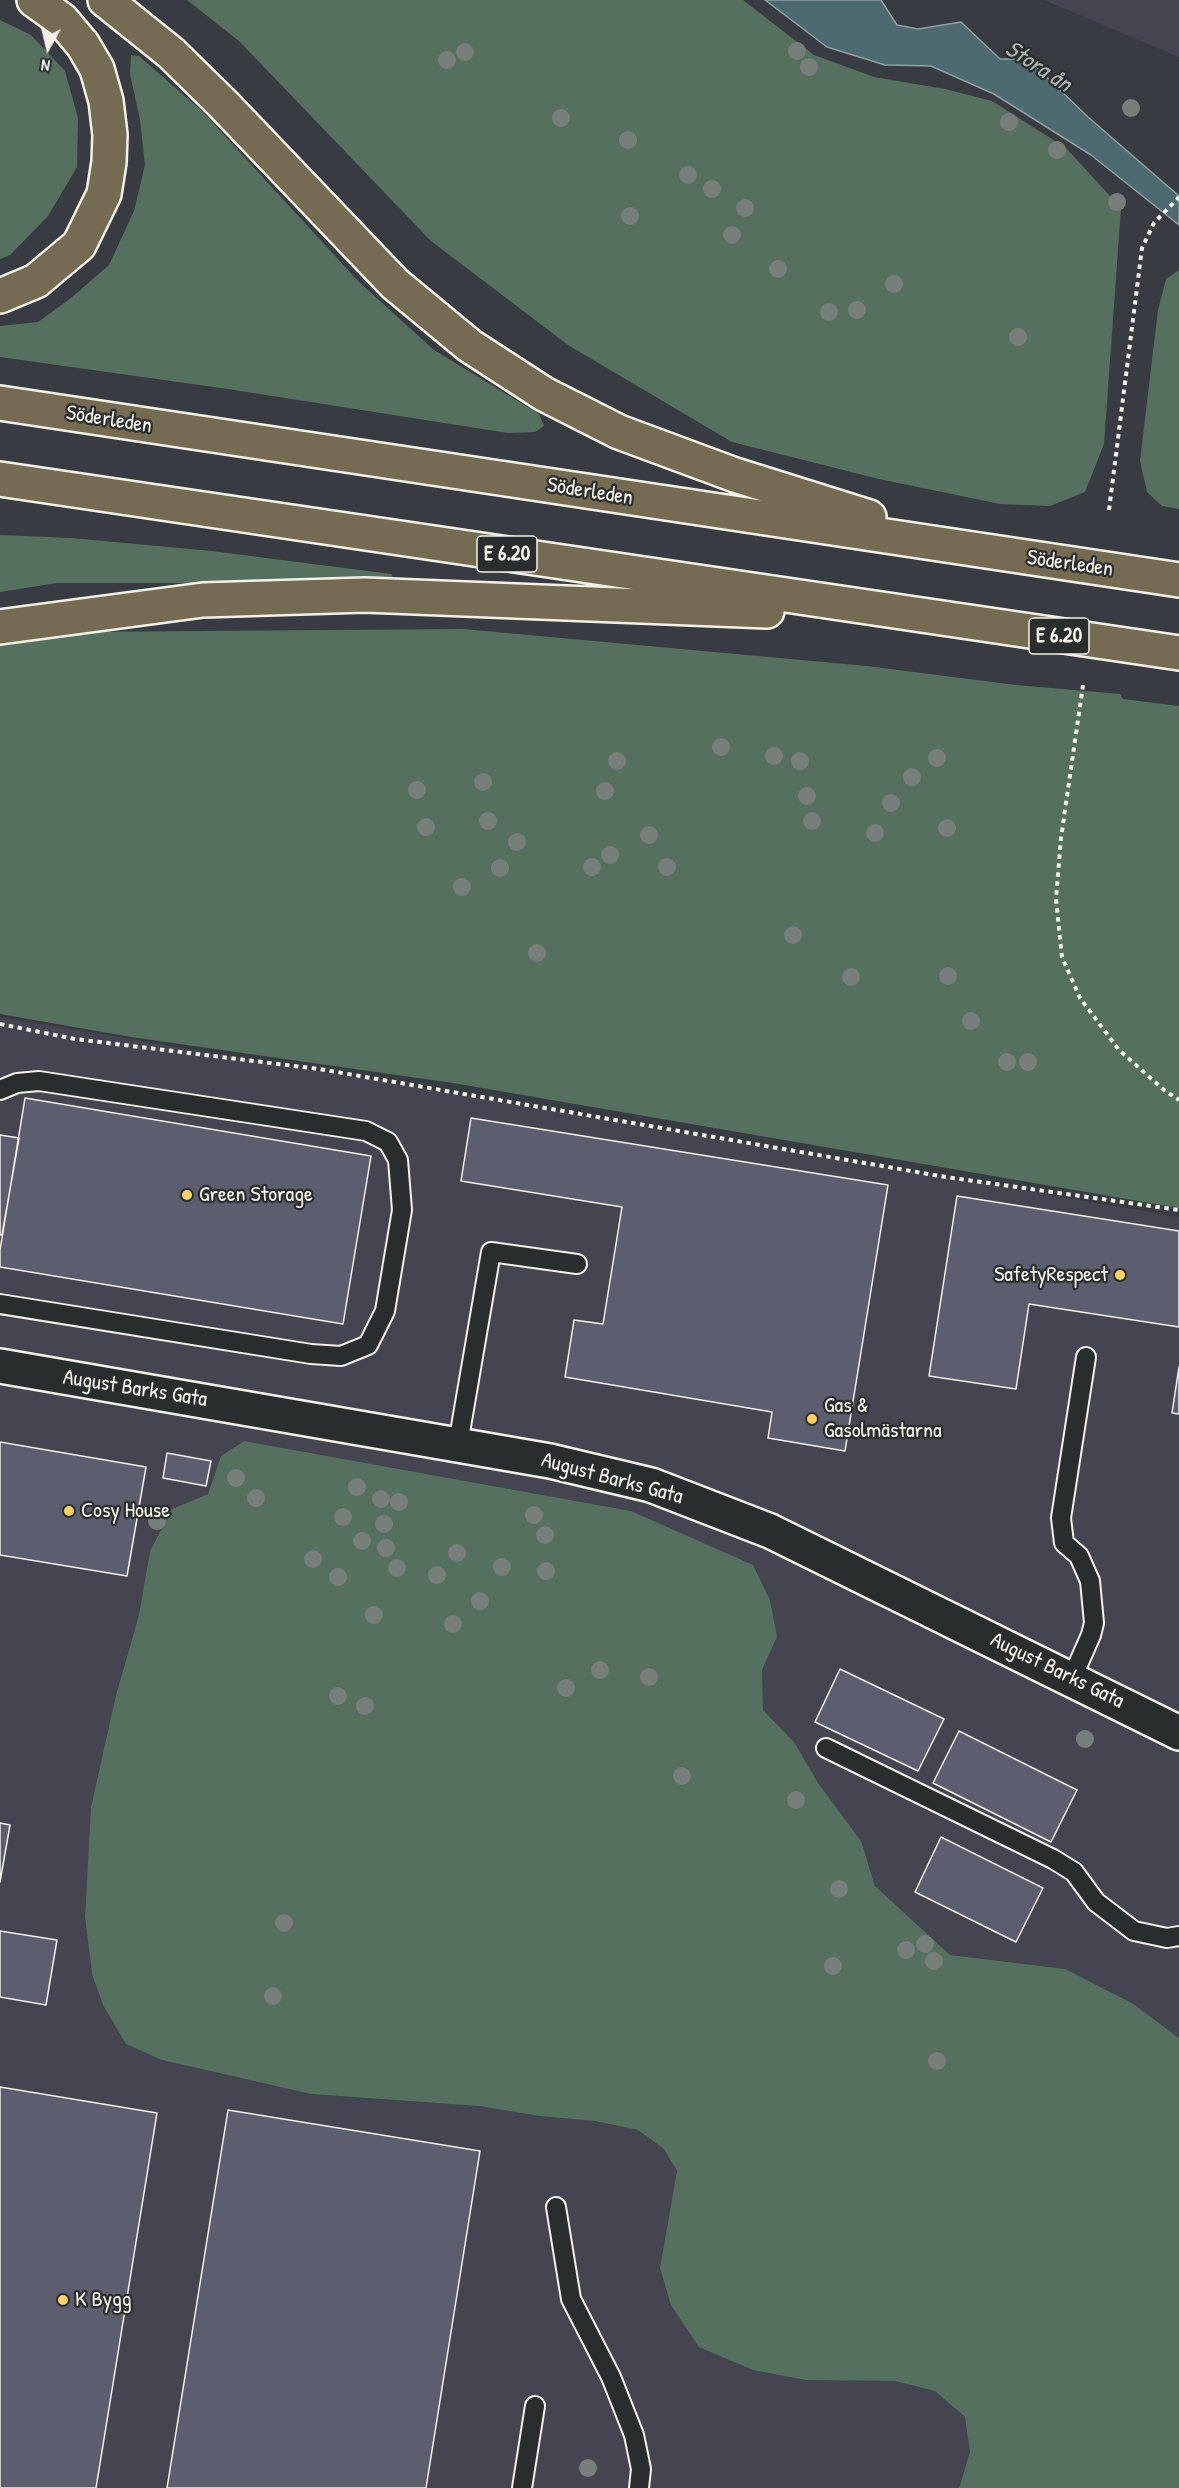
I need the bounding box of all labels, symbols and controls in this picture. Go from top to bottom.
north arrow [18,18,78,78]
water label: Stora ån [999,35,1077,99]
text: N [40,54,51,77]
street label: Söderleden [64,400,154,440]
street label: Söderleden [545,472,635,512]
road number: E 6.20 [477,536,537,572]
street label: Söderleden [1025,545,1115,583]
road number: E 6.20 [1029,618,1089,654]
place label: Green Storage [199,1182,313,1208]
marker: Green Storage [180,1188,194,1202]
place label: SafetyRespect [994,1262,1108,1288]
marker: SafetyRespect [1113,1268,1127,1282]
street label: August Barks Gata [61,1365,209,1413]
place label: Gas & Gasolmästarna [824,1393,942,1444]
marker: Gas & Gasolmästarna [805,1412,819,1426]
street label: August Barks Gata [538,1447,686,1511]
place label: Cosy House [81,1498,170,1524]
marker: Cosy House [62,1504,76,1518]
street label: August Barks Gata [986,1627,1128,1715]
place label: K Bygg [75,2287,132,2313]
marker: K Bygg [56,2293,70,2307]

